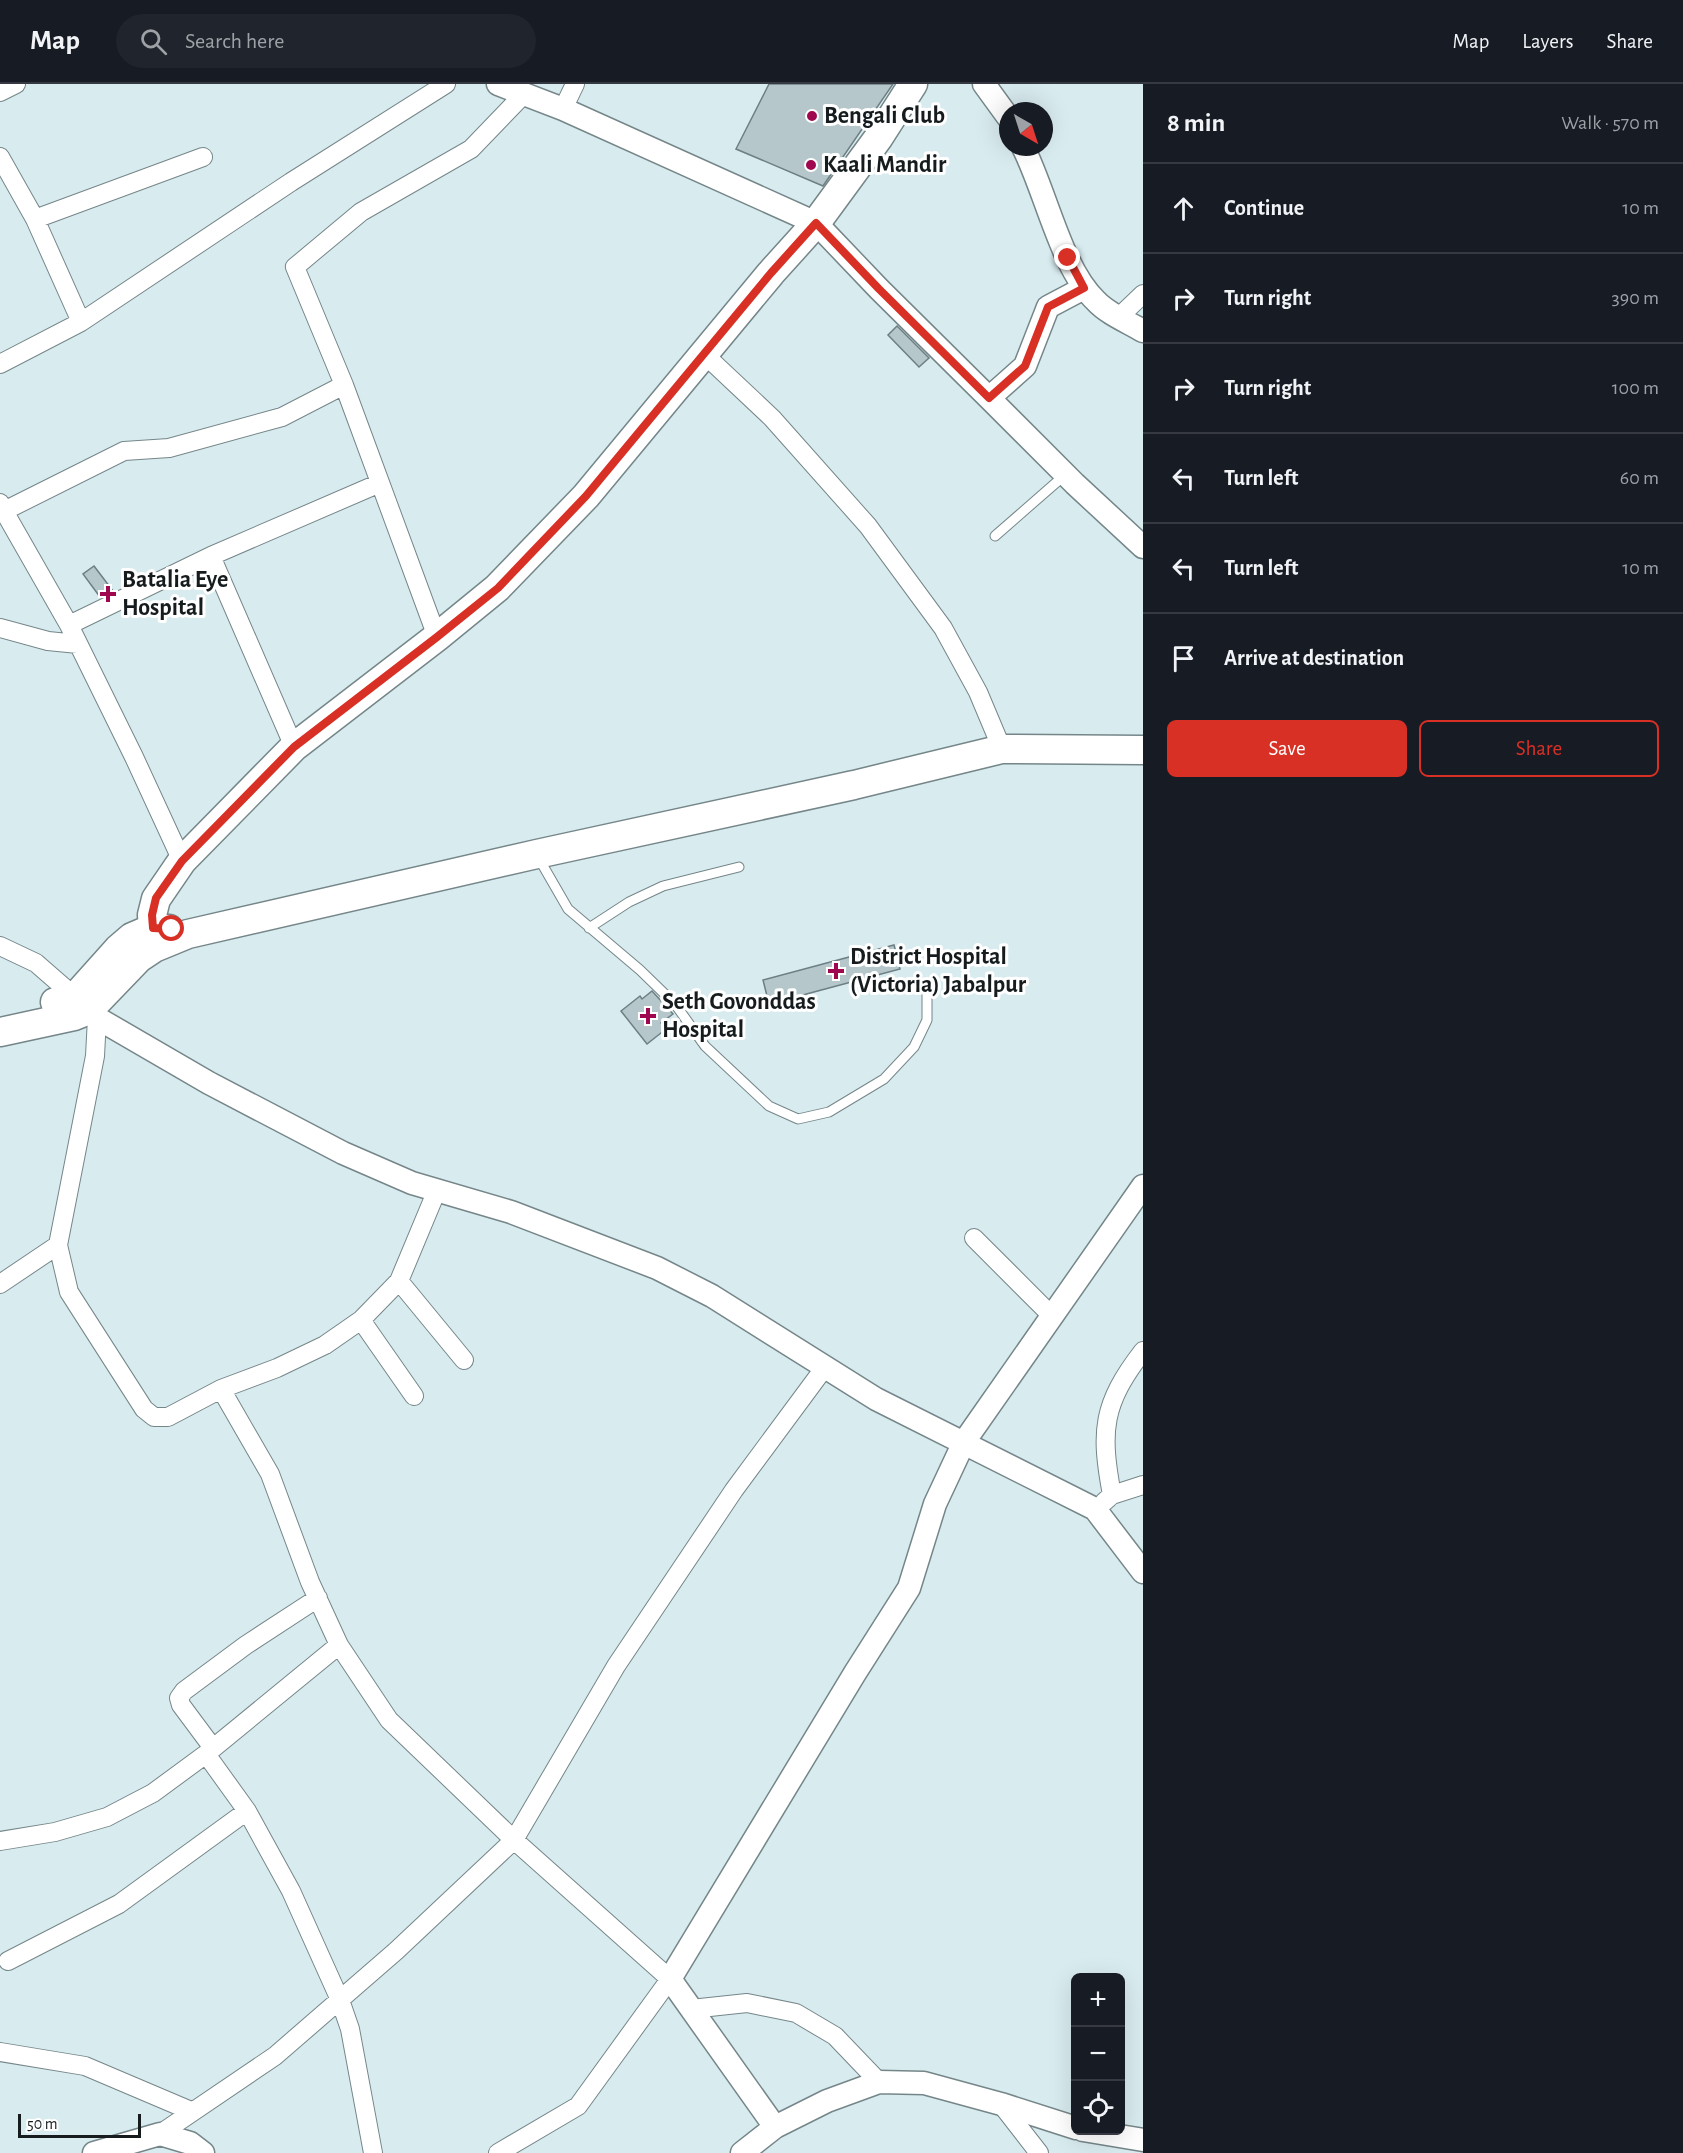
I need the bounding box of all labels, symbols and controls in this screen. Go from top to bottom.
search box [116,14,536,68]
icon: search [137,25,170,58]
text: Map [30,27,80,55]
text: Search here [185,30,284,52]
text: Map [1453,31,1489,52]
text: Layers [1522,31,1573,52]
text: Share [1606,31,1653,52]
north arrow [999,102,1053,156]
place label: Bengali Club [824,104,945,128]
marker: Bengali Club [805,109,819,123]
text: 8 min [1167,110,1225,136]
text: Walk · 570 m [1561,113,1659,133]
place label: Kaali Mandir [823,153,947,177]
marker: Kaali Mandir [804,158,818,172]
icon: ahead [1167,192,1200,225]
text: Continue [1224,197,1304,219]
text: 10 m [1622,198,1659,218]
route end [1054,244,1080,270]
icon: right [1167,282,1200,315]
text: Turn right [1224,287,1311,309]
text: 390 m [1612,288,1659,308]
icon: right [1167,372,1200,405]
text: Turn right [1224,377,1311,399]
text: 100 m [1612,378,1659,398]
icon: left [1167,462,1200,495]
text: Turn left [1224,467,1298,489]
text: 60 m [1620,468,1659,488]
icon: left [1167,552,1200,585]
text: Turn left [1224,557,1298,579]
text: 10 m [1622,558,1659,578]
place label: Batalia Eye Hospital [122,568,228,620]
marker: Batalia Eye Hospital [99,585,117,603]
icon: arrive [1167,642,1200,675]
text: Arrive at destination [1224,647,1404,669]
button: Save [1167,720,1407,777]
button: Share [1419,720,1659,777]
route start [158,915,184,941]
place label: District Hospital (Victoria) Jabalpur [850,945,1027,997]
marker: District Hospital (Victoria) Jabalpur [827,962,845,980]
place label: Seth Govonddas Hospital [662,990,816,1042]
marker: Seth Govonddas Hospital [639,1007,657,1025]
map controls [1071,1973,1125,2135]
button: + [1071,1973,1125,2027]
button: − [1071,2027,1125,2081]
button: locate [1071,2081,1125,2135]
scale bar [18,2111,141,2138]
text: 50 m [27,2116,58,2132]

